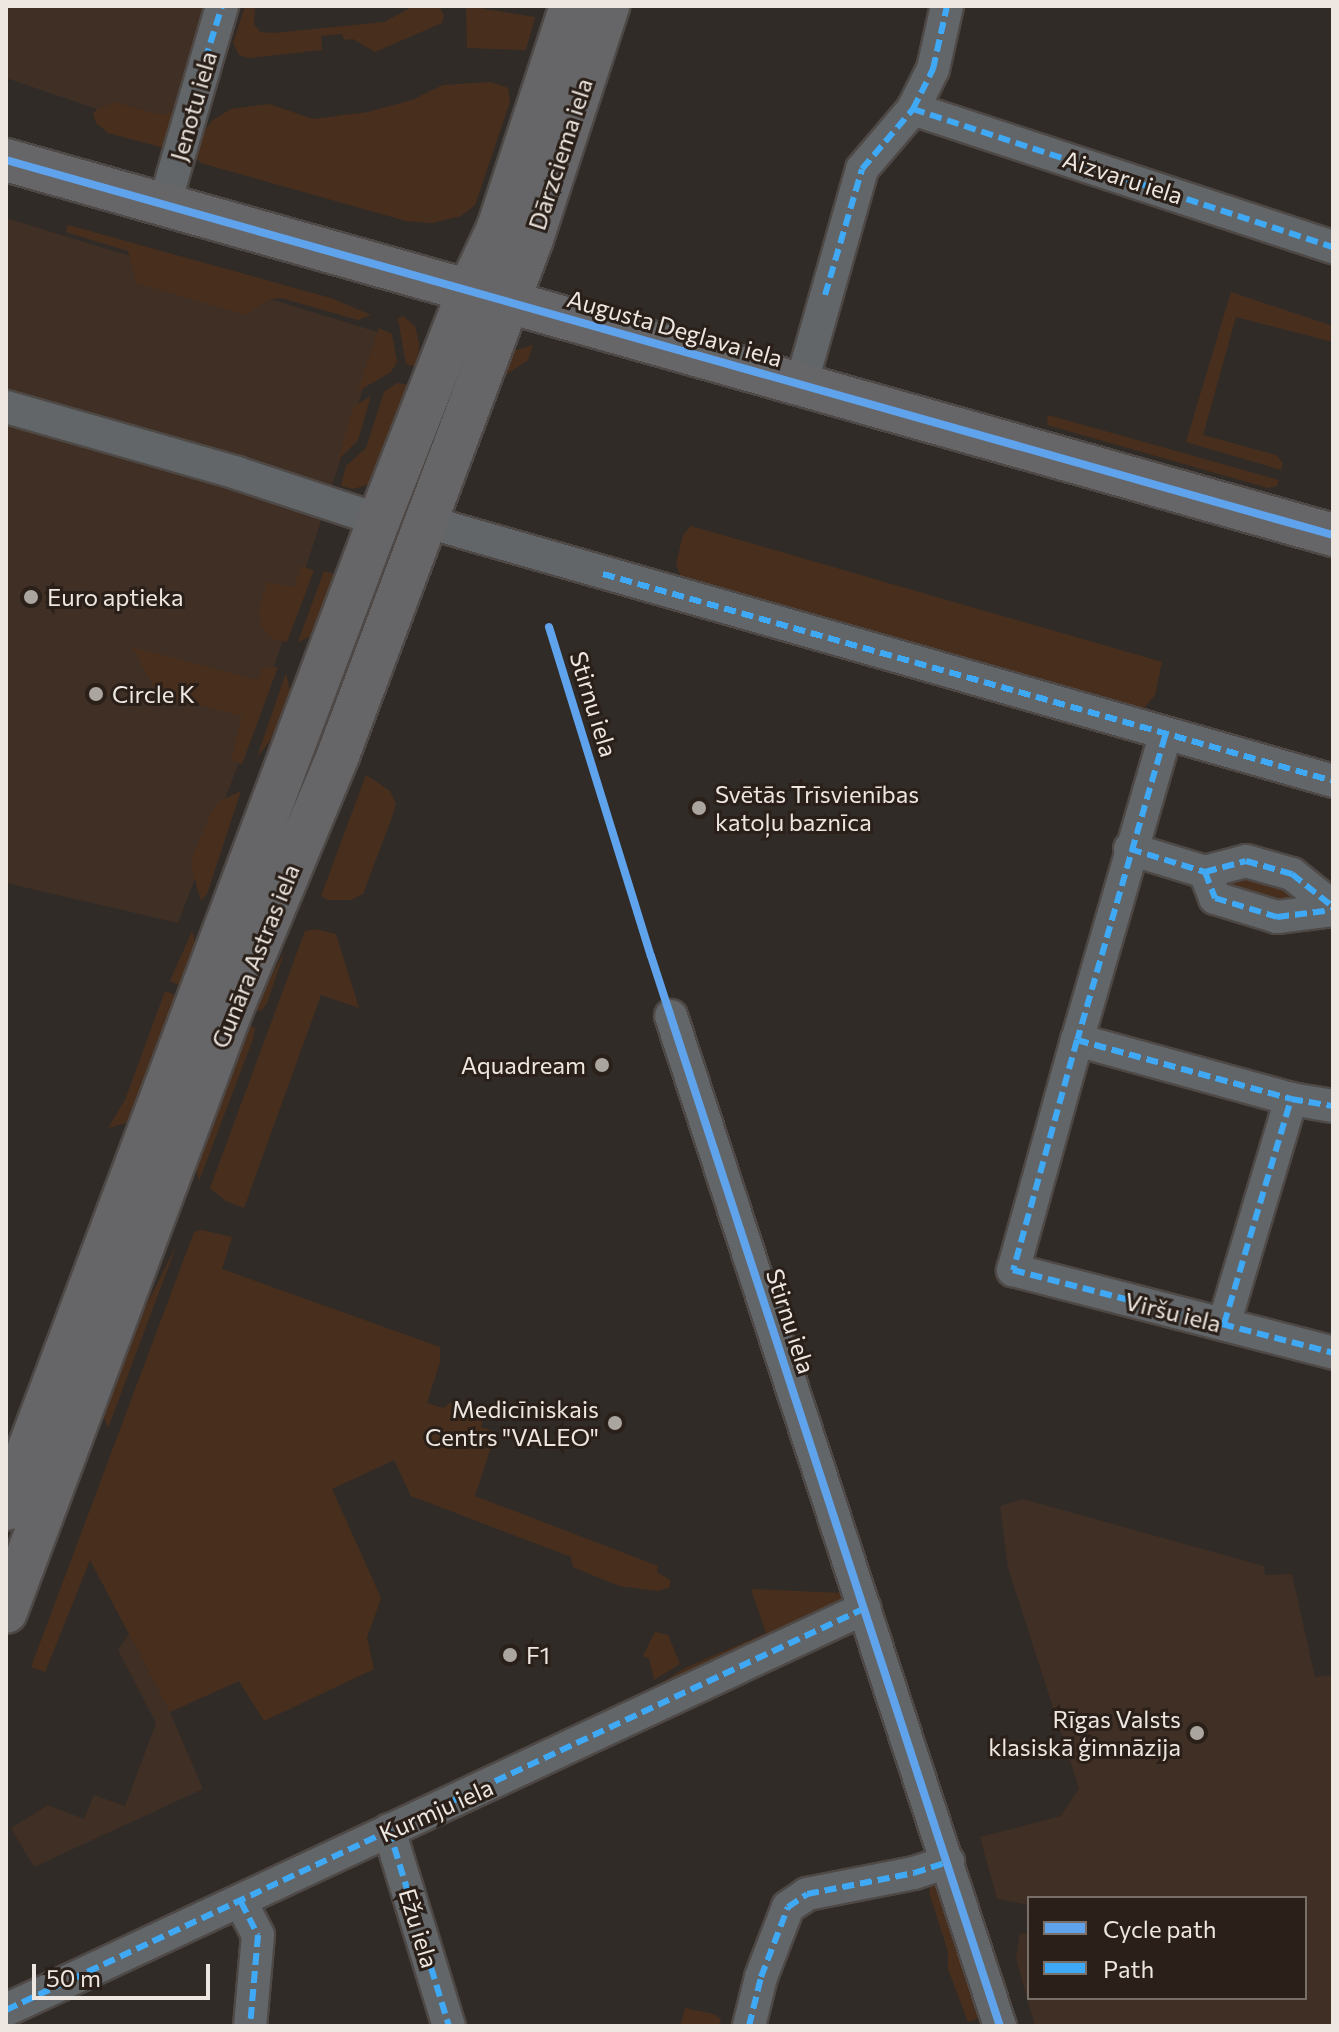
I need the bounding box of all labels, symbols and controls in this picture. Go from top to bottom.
street label: Jenotu iela [164,48,222,164]
street label: Dārzciema iela [522,74,598,234]
street label: Aizvaru iela [1059,144,1187,210]
street label: Augusta Deglava iela [564,284,786,372]
place label: Euro aptieka [47,583,184,611]
marker: Euro aptieka [22,588,40,606]
street label: Stirnu iela [564,648,624,760]
place label: Circle K [112,680,195,708]
marker: Circle K [87,685,105,703]
place label: Svētās Trīsvienības katoļu baznīca [715,780,919,836]
marker: Svētās Trīsvienības katoļu baznīca [690,799,708,817]
street label: Gunāra Astras iela [205,860,305,1052]
place label: Aquadream [461,1051,586,1079]
marker: Aquadream [593,1056,611,1074]
street label: Stirnu iela [761,1265,821,1377]
street label: Viršu iela [1122,1286,1224,1338]
place label: Medicīniskais Centrs "VALEO" [425,1395,599,1451]
marker: Medicīniskais Centrs "VALEO" [606,1414,624,1432]
place label: F1 [526,1641,550,1669]
marker: F1 [501,1646,519,1664]
place label: Rīgas Valsts klasiskā ģimnāzija [988,1705,1181,1761]
marker: Rīgas Valsts klasiskā ģimnāzija [1188,1724,1206,1742]
street label: Kurmju iela [375,1772,497,1848]
street label: Ežu iela [393,1885,445,1971]
legend [1027,1896,1307,2000]
text: Cycle path [1103,1914,1217,1943]
scale bar [36,1948,214,1998]
text: Path [1103,1954,1154,1983]
text: 50 m [46,1963,101,1992]

